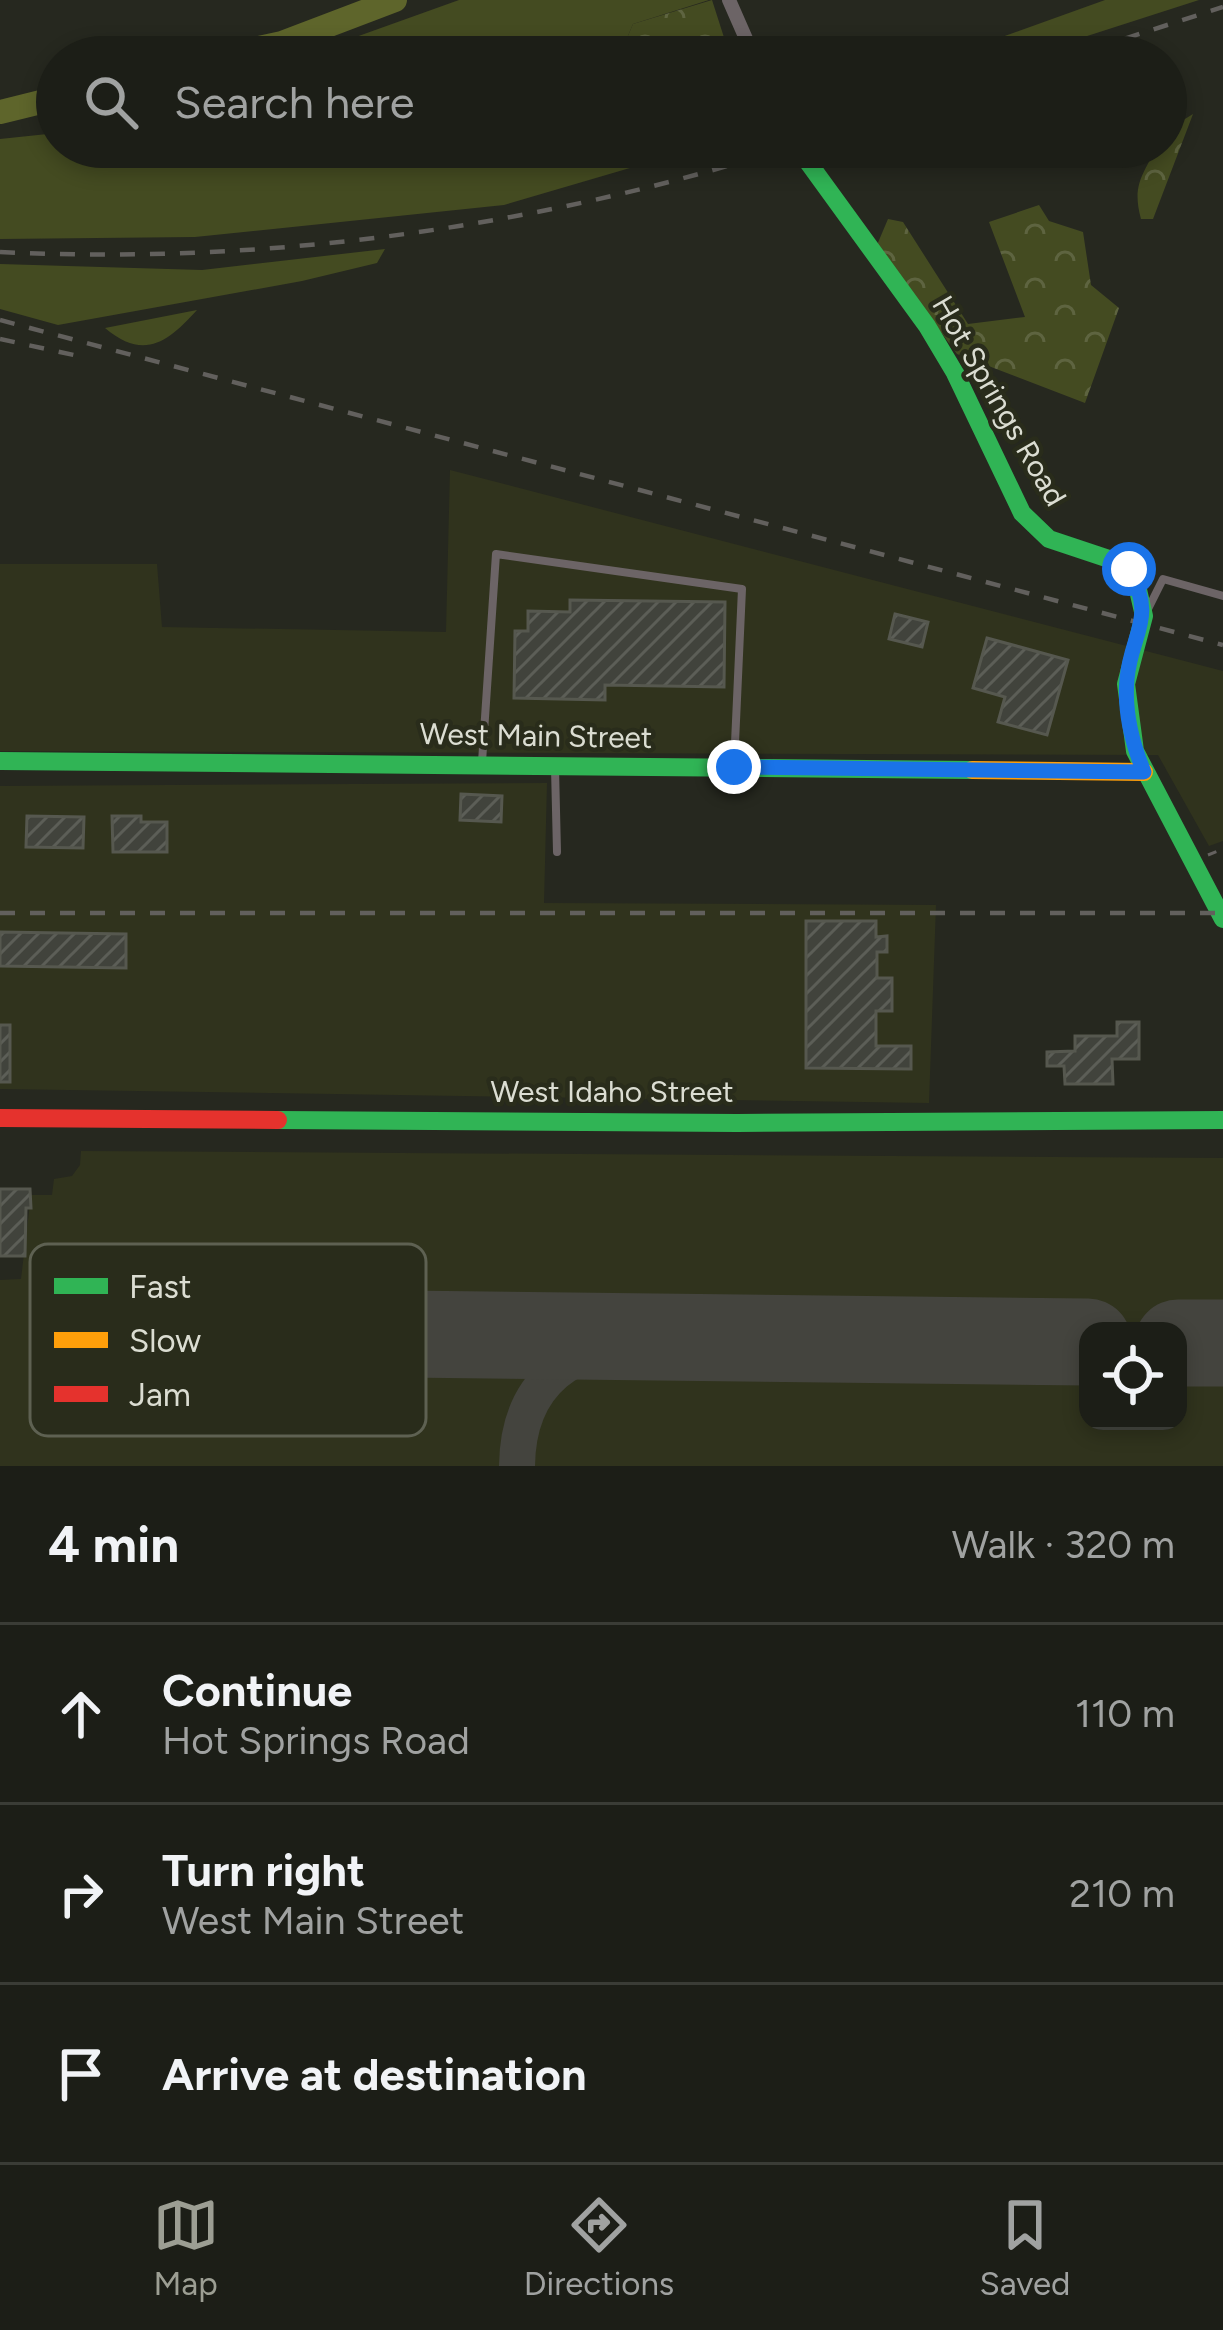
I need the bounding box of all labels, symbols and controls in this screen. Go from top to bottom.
search box [36,36,1187,168]
icon: search [78,69,144,135]
text: Search here [174,75,414,129]
street label: Hot Springs Road [924,289,1075,513]
route start [1102,542,1156,596]
street label: West Main Street [419,715,653,756]
route end [707,740,761,794]
street label: West Idaho Street [490,1073,734,1110]
legend [30,1244,426,1436]
text: Fast [129,1267,191,1306]
text: Slow [129,1321,201,1360]
map controls [1079,1322,1187,1430]
button: locate [1079,1322,1187,1430]
text: Jam [129,1375,191,1414]
text: 4 min [48,1514,179,1575]
text: Walk · 320 m [952,1521,1175,1568]
text: Continue [162,1663,352,1717]
icon: ahead [48,1681,114,1747]
text: 110 m [1075,1690,1175,1737]
text: Hot Springs Road [162,1717,470,1764]
text: Turn right [162,1843,365,1897]
icon: right [48,1861,114,1927]
text: 210 m [1069,1870,1175,1917]
text: West Main Street [162,1897,464,1944]
icon: arrive [48,2041,114,2107]
text: Arrive at destination [162,2047,586,2101]
tab: Map [153,2192,219,2303]
tab: Directions [524,2192,674,2303]
tab: Saved [979,2192,1070,2303]

